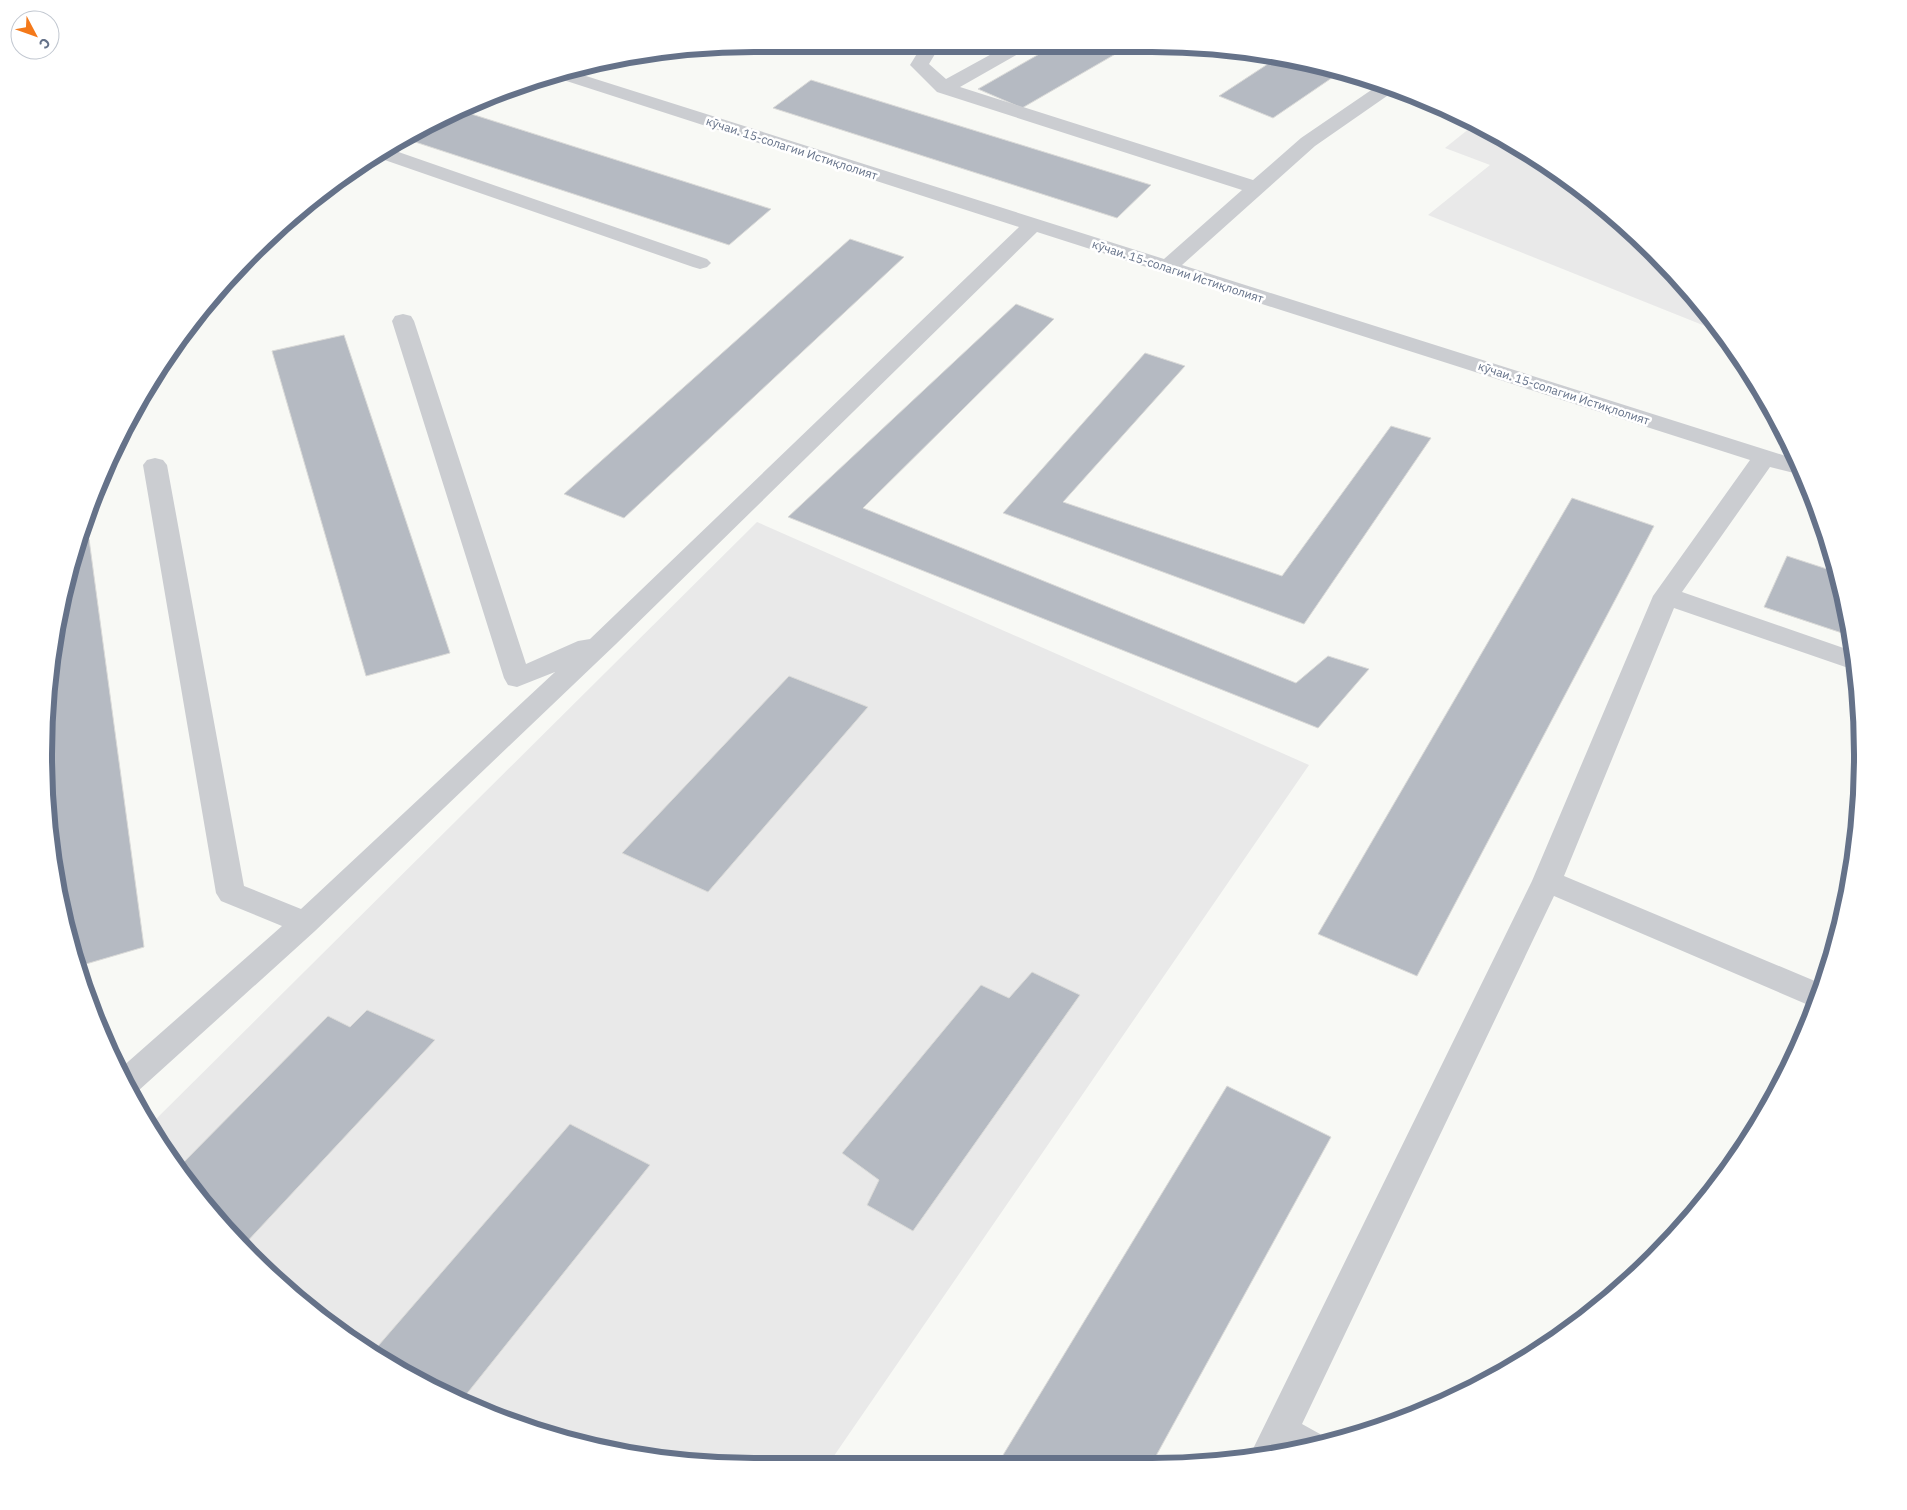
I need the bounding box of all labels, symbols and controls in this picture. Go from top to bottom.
north arrow [10,10,60,60]
text: С [35,34,55,53]
street label: кӯчаи. 15-солагии Истиқлолият [704,113,880,183]
street label: кӯчаи. 15-солагии Истиқлолият [1090,236,1266,306]
street label: кӯчаи. 15-солагии Истиқлолият [1476,358,1652,428]

